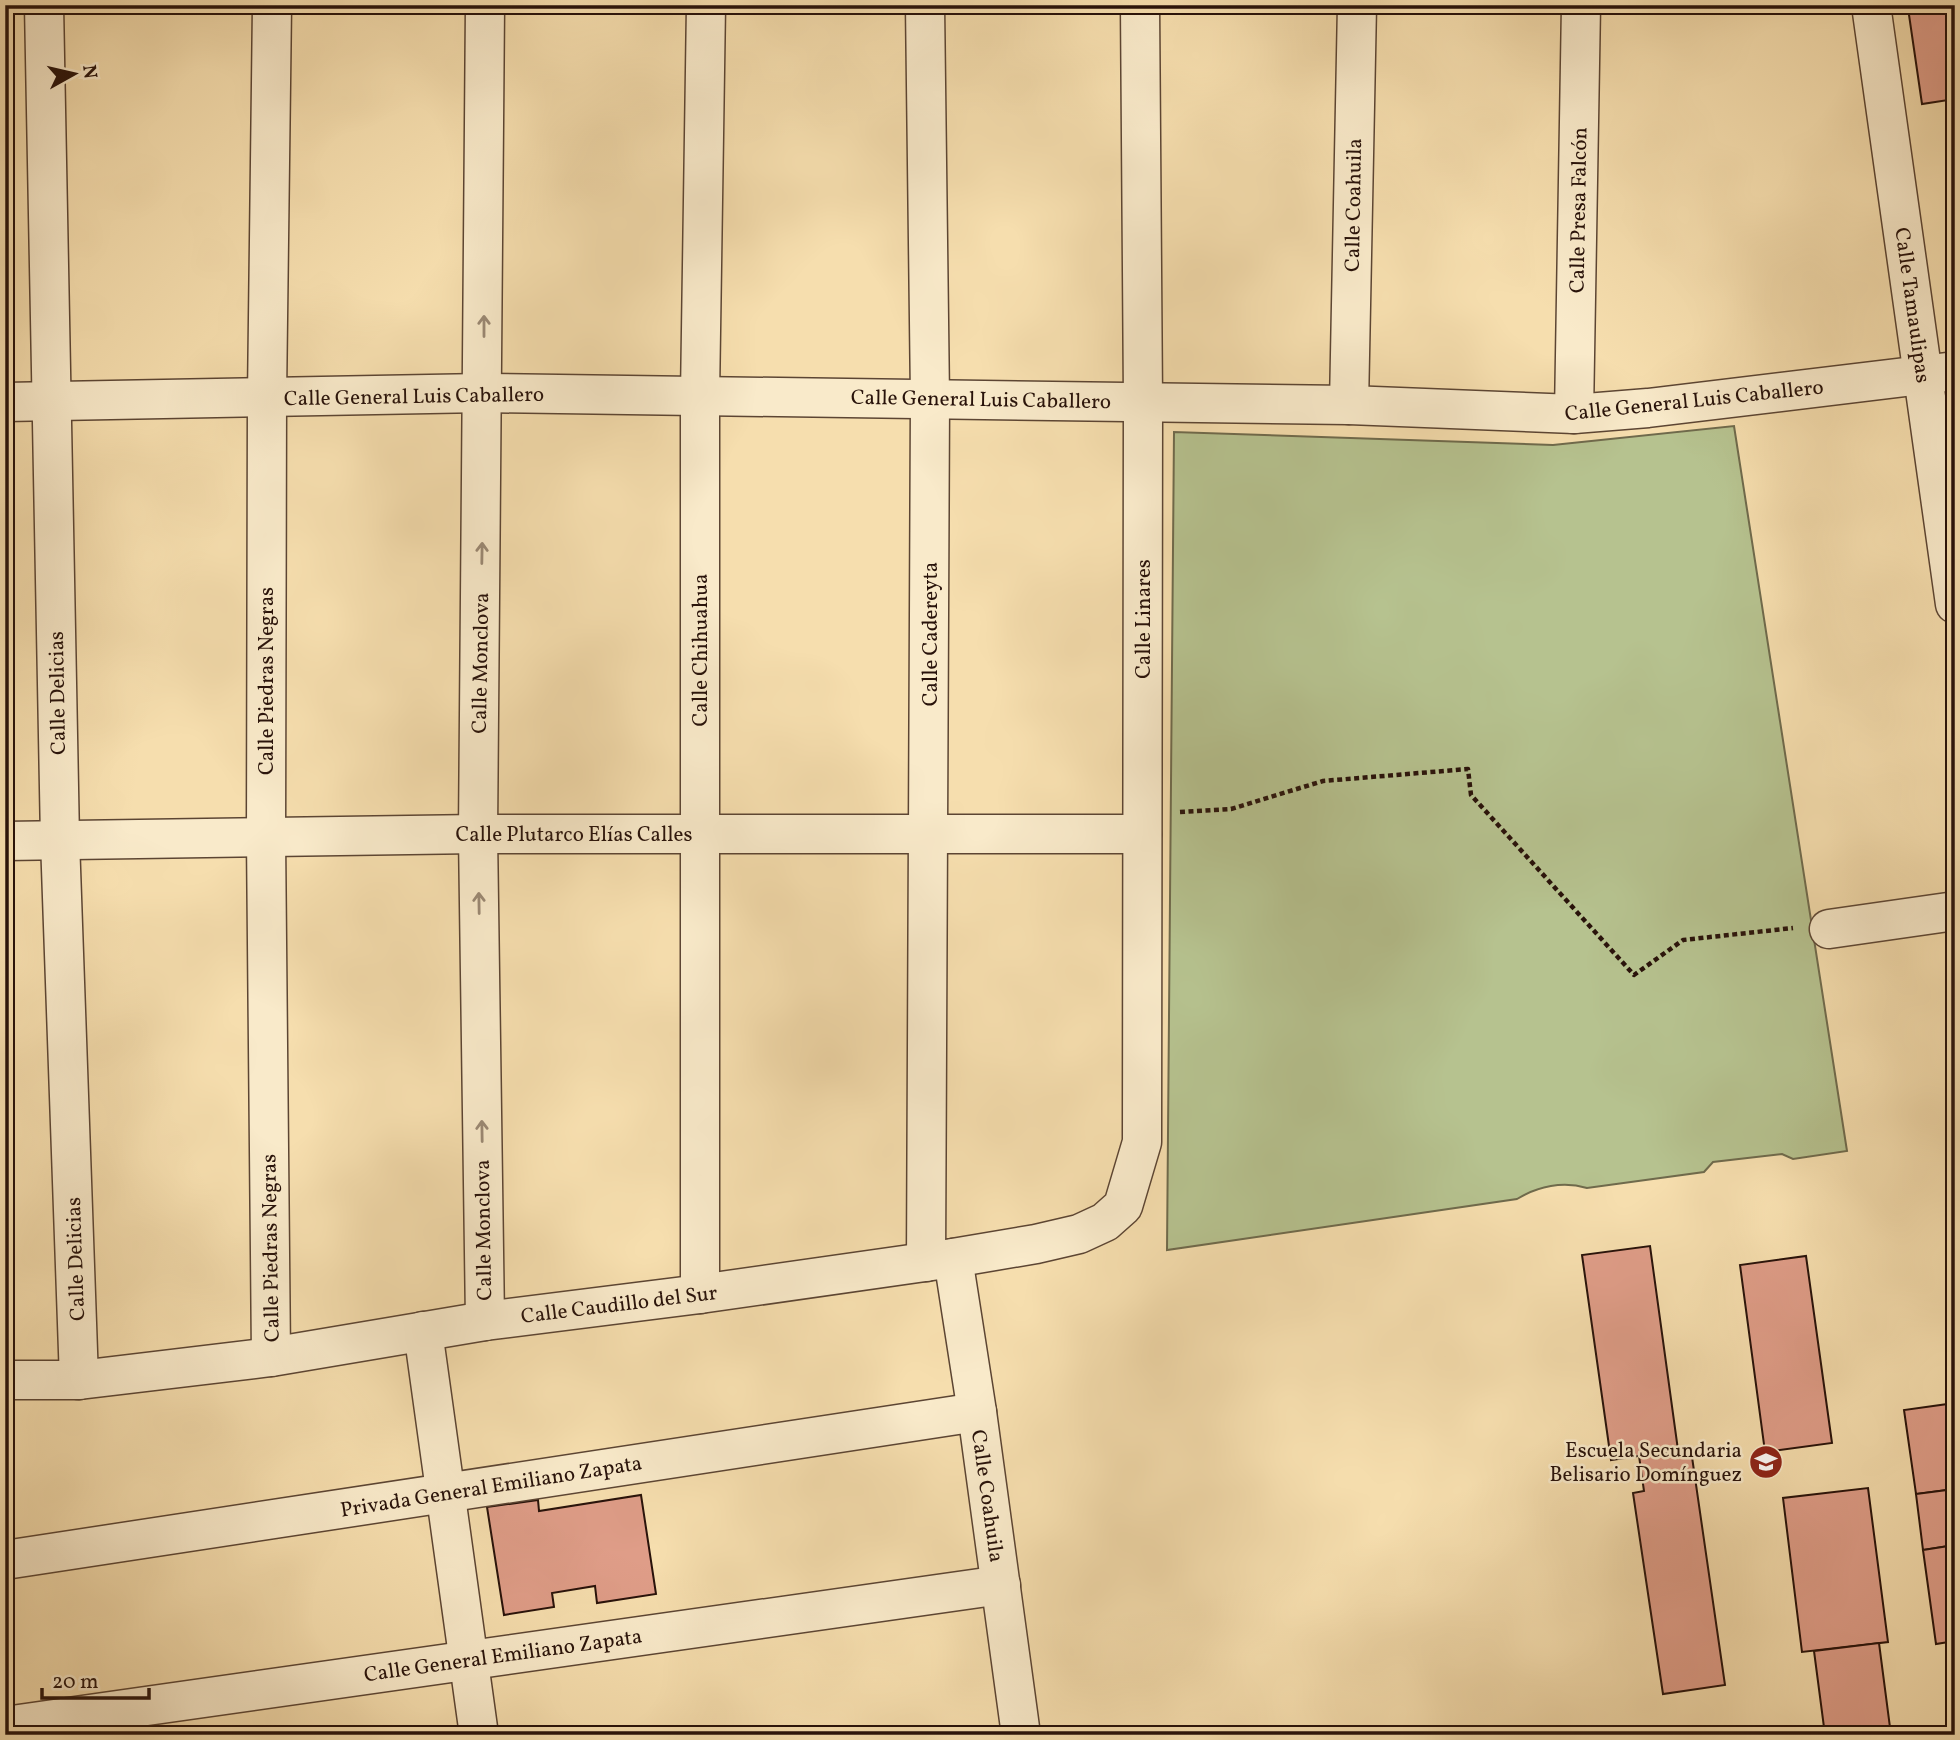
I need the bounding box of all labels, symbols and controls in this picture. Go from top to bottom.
north arrow [38,38,108,108]
text: N [75,63,103,81]
street label: Calle Presa Falcón [1564,127,1595,293]
street label: Calle Coahuila [1339,138,1370,272]
street label: Calle Tamaulipas [1886,226,1937,385]
one-way arrow [477,314,491,337]
street label: Calle General Luis Caballero [1563,373,1825,430]
street label: Calle General Luis Caballero [284,381,544,414]
street label: Calle General Luis Caballero [851,384,1111,417]
one-way arrow [475,542,488,565]
street label: Calle Linares [1130,559,1159,679]
street label: Calle Cadereyta [917,562,946,706]
street label: Calle Chihuahua [687,573,716,727]
street label: Calle Piedras Negras [253,587,282,775]
street label: Calle Monclova [466,592,497,734]
street label: Calle Delicias [43,631,74,755]
street label: Calle Plutarco Elías Calles [455,821,693,850]
one-way arrow [472,892,486,915]
one-way arrow [475,1119,489,1142]
street label: Calle Piedras Negras [255,1154,288,1342]
street label: Calle Monclova [469,1159,500,1301]
street label: Calle Delicias [60,1197,93,1321]
street label: Calle Caudillo del Sur [519,1279,719,1332]
street label: Calle Coahuila [963,1428,1010,1564]
place label: Escuela Secundaria Belisario Domínguez [1549,1437,1742,1490]
school or university icon: Escuela Secundaria Belisario Domínguez [1747,1443,1785,1481]
street label: Privada General Emiliano Zapata [338,1449,644,1526]
street label: Calle General Emiliano Zapata [362,1623,644,1690]
scale bar [42,1656,149,1700]
text: 20 m [52,1668,98,1697]

